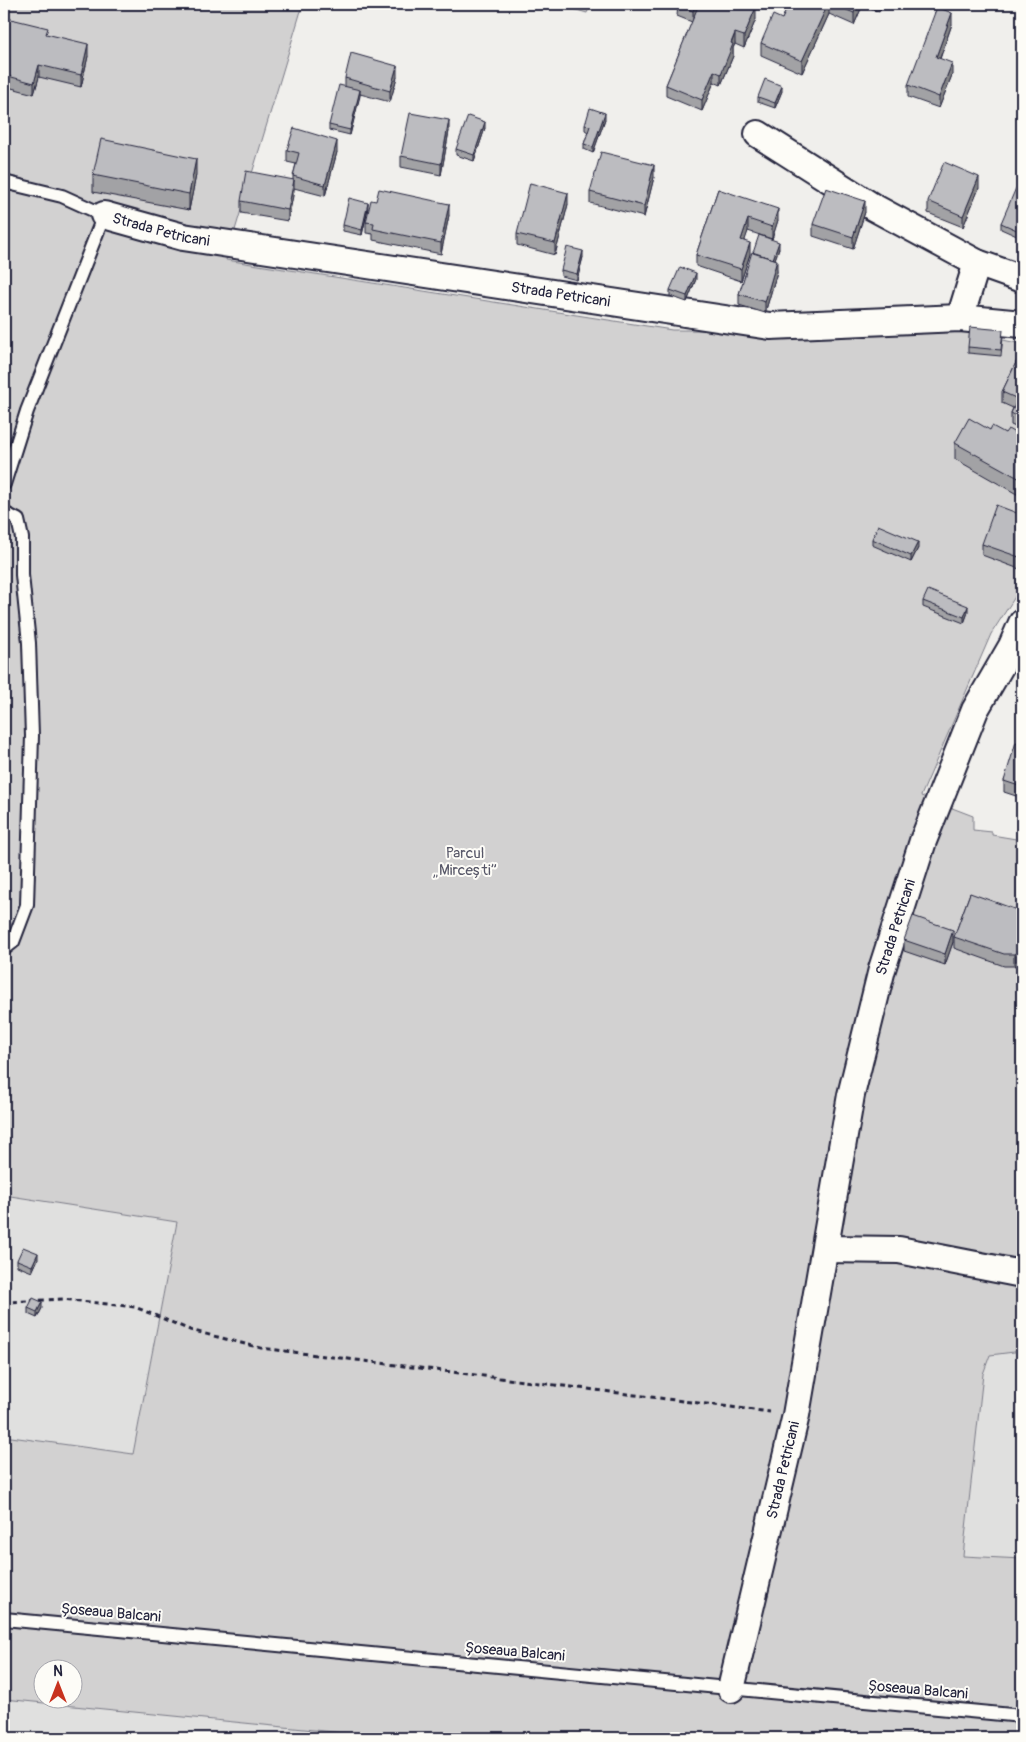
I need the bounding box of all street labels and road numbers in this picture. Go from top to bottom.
street label: Strada Petricani [110,208,211,250]
street label: Strada Petricani [510,277,612,311]
street label: Strada Petricani [871,876,920,977]
street label: Strada Petricani [762,1419,804,1521]
street label: Șoseaua Balcani [60,1599,162,1627]
street label: Șoseaua Balcani [464,1638,566,1666]
street label: Șoseaua Balcani [867,1676,969,1704]

